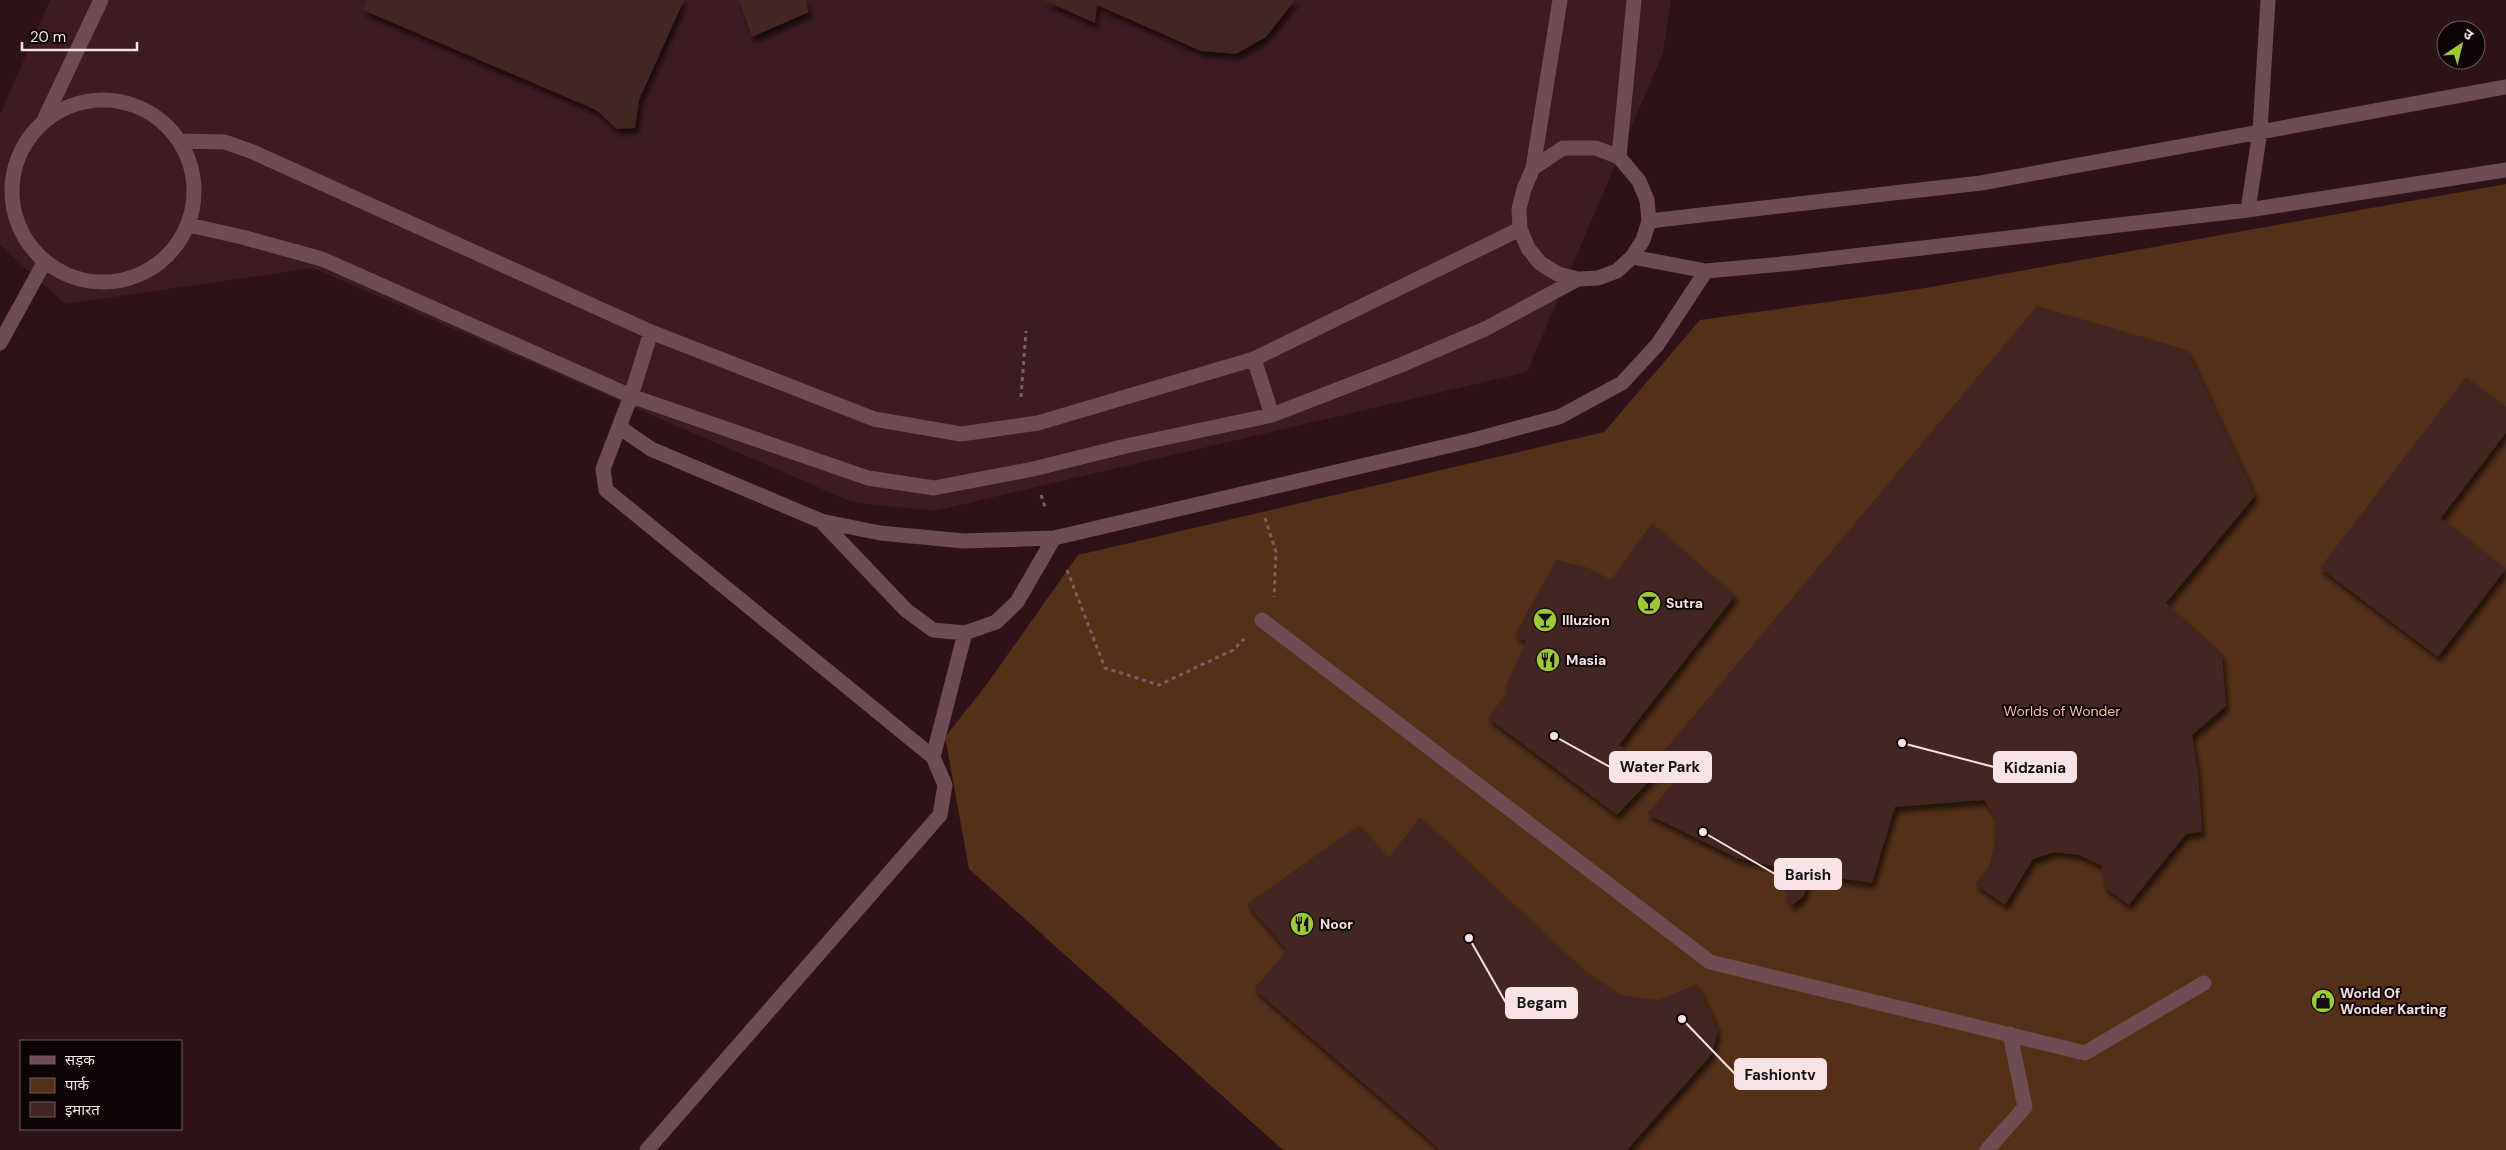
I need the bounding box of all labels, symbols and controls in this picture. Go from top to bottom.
scale bar [22,20,138,52]
north arrow [2436,20,2486,70]
text: उ [2460,25,2478,45]
text: 20 m [30,27,66,47]
bar icon: Sutra [1636,590,1662,616]
place label: Sutra [1666,594,1703,612]
bar icon: Illuzion [1532,607,1558,633]
place label: Illuzion [1562,611,1610,629]
restaurant icon: Masia [1535,647,1561,673]
place label: Masia [1566,651,1606,669]
park label: Worlds of Wonder [2004,702,2120,720]
callout: Water Park [1610,752,1711,782]
callout: Kidzania [1994,752,2076,782]
text: Water Park [1620,757,1701,777]
text: Kidzania [2004,758,2066,778]
callout: Barish [1775,859,1841,889]
text: Barish [1785,865,1831,885]
restaurant icon: Noor [1289,911,1315,937]
place label: Noor [1320,915,1353,933]
place label: World Of Wonder Karting [2340,984,2447,1018]
callout: Begam [1506,988,1577,1018]
shop icon: World Of Wonder Karting [2310,988,2336,1014]
text: Begam [1517,993,1567,1013]
legend [20,1040,182,1130]
text: सड़क [65,1050,95,1070]
callout: Fashiontv [1735,1059,1826,1089]
text: Fashiontv [1744,1065,1816,1085]
text: पार्क [65,1075,89,1095]
text: इमारत [65,1100,100,1120]

